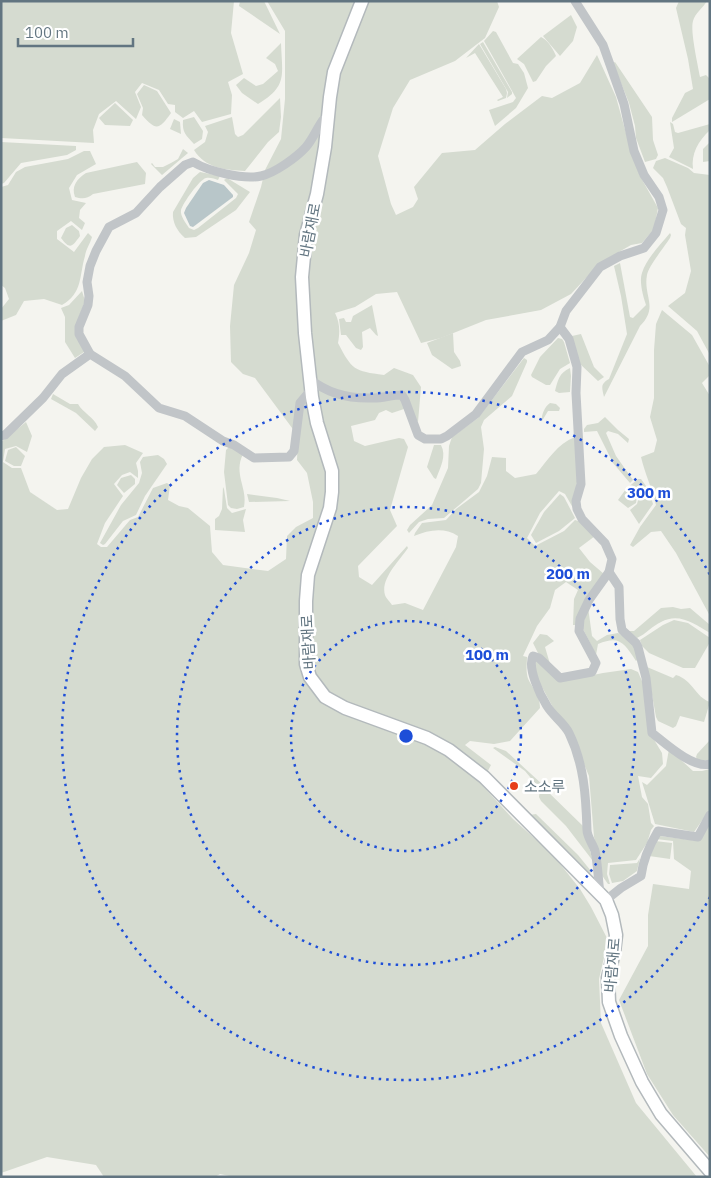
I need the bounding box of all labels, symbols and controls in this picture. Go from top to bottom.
scale bar [18,15,132,47]
text: 100 m [25,23,69,42]
street label: 바람재로 [295,201,325,259]
text: 300 m [627,483,671,502]
text: 200 m [546,564,590,583]
street label: 바람재로 [297,614,319,670]
text: 100 m [465,645,509,664]
centre of rings [397,727,415,745]
place label: 소소루 [524,777,565,796]
marker: 소소루 [508,780,520,792]
street label: 바람재로 [600,937,624,993]

